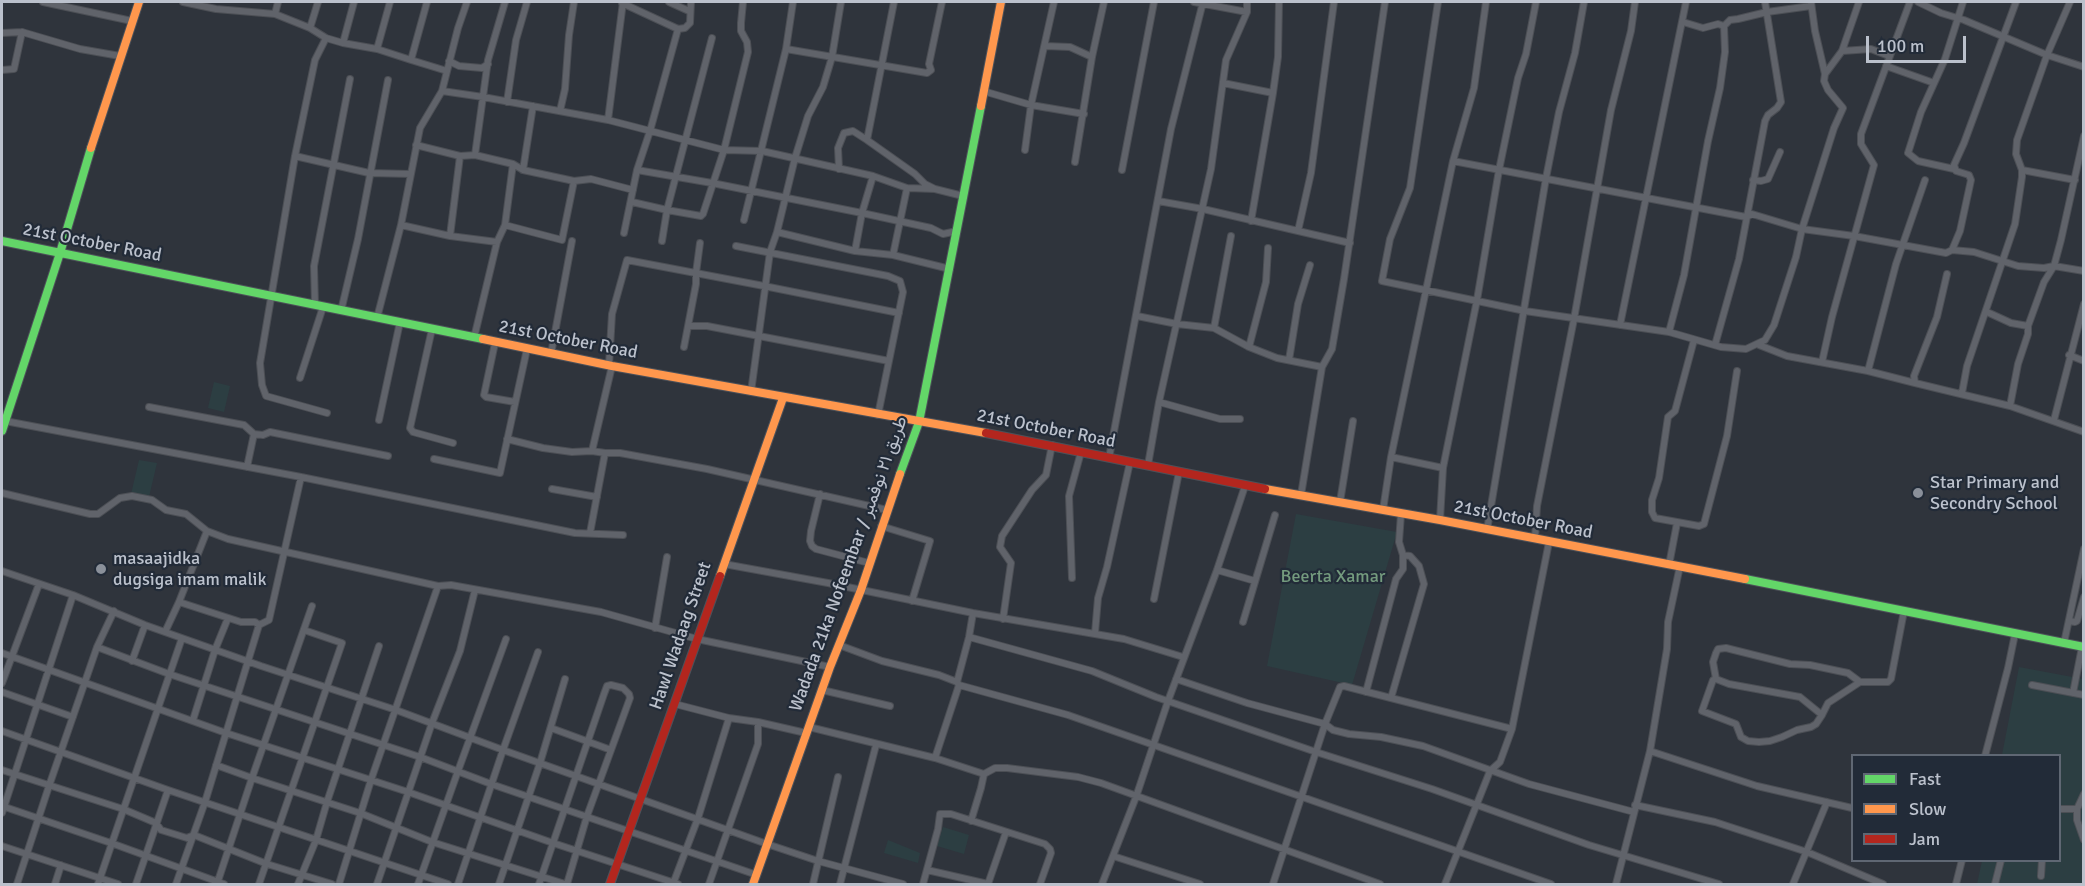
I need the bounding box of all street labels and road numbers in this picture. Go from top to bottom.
street label: 21st October Road [21,219,163,267]
street label: 21st October Road [497,316,639,364]
street label: 21st October Road [975,405,1117,453]
street label: Wadada 21ka Nofeembar / طريق ٢١ نوفمبر [785,413,913,715]
street label: 21st October Road [1452,496,1594,544]
street label: Hawl Wadaag Street [646,559,716,713]

